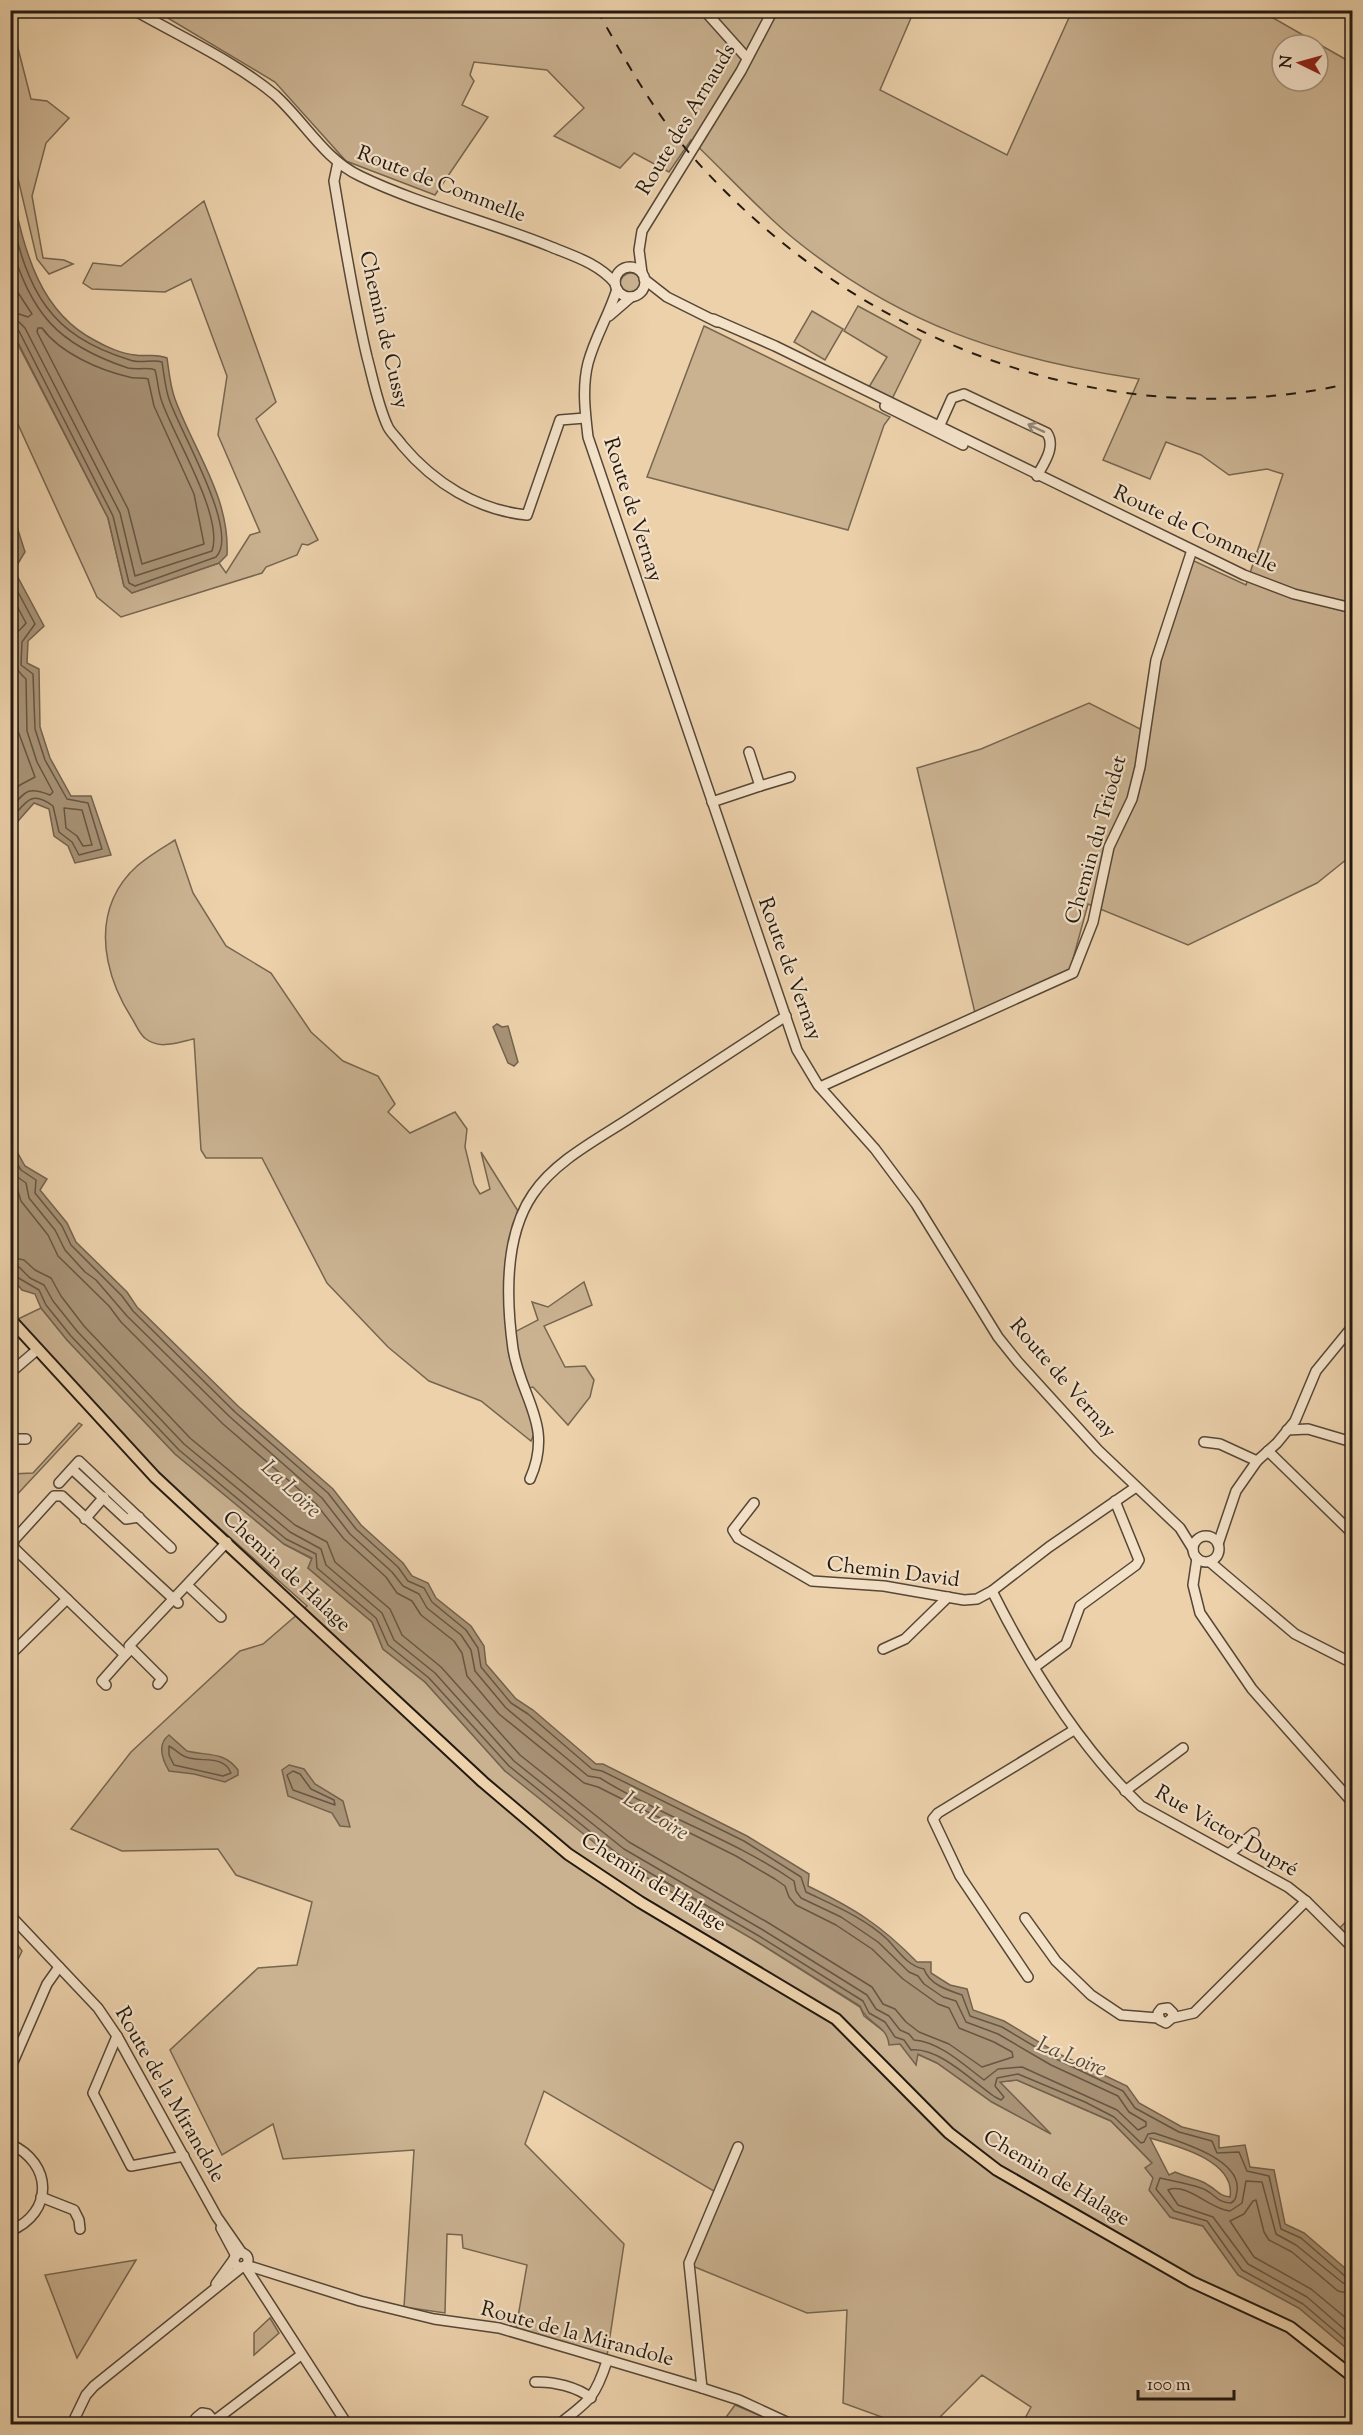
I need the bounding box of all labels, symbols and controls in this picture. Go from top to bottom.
north arrow [1270,33,1330,93]
street label: Route des Arnauds [630,38,744,202]
text: N [1276,54,1300,69]
street label: Route de Commelle [352,139,530,231]
street label: Chemin de Cussy [350,248,416,412]
one-way arrow [1028,422,1046,434]
street label: Route de Vernay [595,434,670,587]
street label: Route de Commelle [1108,479,1282,581]
street label: Chemin du Triodet [1059,752,1135,928]
street label: Route de Vernay [749,893,829,1045]
street label: Route de Vernay [1001,1312,1123,1446]
water label: La Loire [252,1454,328,1527]
street label: Chemin de Halage [215,1504,357,1640]
street label: Chemin David [825,1550,961,1596]
street label: Rue Victor Dupré [1149,1779,1303,1885]
water label: La Loire [616,1784,694,1850]
street label: Chemin de Halage [574,1826,732,1940]
street label: Route de la Mirandole [106,2001,232,2189]
water label: La Loire [1031,2030,1111,2087]
street label: Chemin de Halage [977,2123,1135,2235]
street label: Route de la Mirandole [477,2295,677,2375]
scale bar [1138,2363,1234,2401]
text: 100 m [1147,2373,1191,2399]

